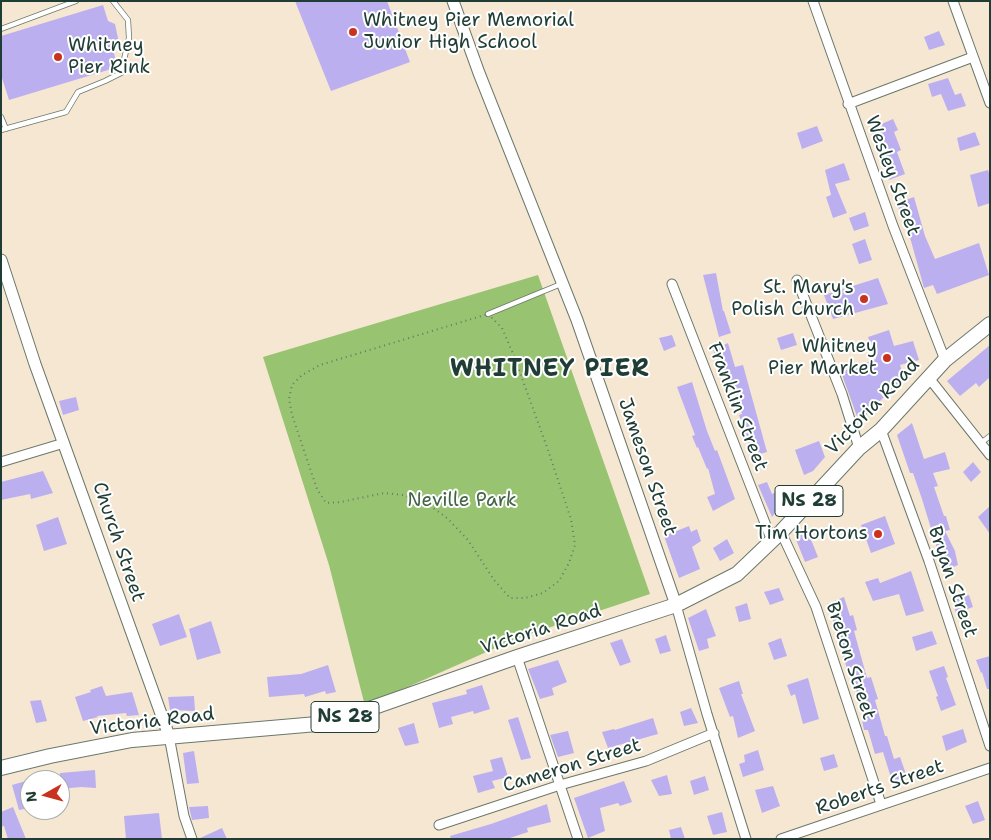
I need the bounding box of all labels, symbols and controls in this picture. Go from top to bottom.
place label: Whitney Pier Memorial Junior High School [363,10,574,54]
marker: Whitney Pier Memorial Junior High School [347,26,359,38]
place label: Whitney Pier Rink [68,35,150,79]
marker: Whitney Pier Rink [52,51,64,63]
street label: Wesley Street [860,113,924,239]
place label: St. Mary's Polish Church [731,277,854,321]
marker: St. Mary's Polish Church [858,293,870,305]
place label: Whitney Pier Market [768,336,877,380]
street label: Franklin Street [702,339,772,475]
marker: Whitney Pier Market [881,352,893,364]
street label: Victoria Road [821,354,925,460]
district label: WHITNEY PIER [448,356,652,384]
street label: Jameson Street [613,395,681,539]
street label: Church Street [87,479,149,605]
road number: NS 28 [775,486,843,516]
park label: Neville Park [407,490,517,512]
place label: Tim Hortons [755,523,868,545]
street label: Bryan Street [922,523,982,641]
marker: Tim Hortons [872,528,884,540]
street label: Breton Street [820,599,880,723]
street label: Victoria Road [478,600,604,660]
road number: NS 28 [311,702,379,732]
street label: Victoria Road [88,703,216,741]
street label: Cameron Street [500,734,644,798]
street label: Roberts Street [813,755,947,821]
north arrow [20,770,70,820]
text: N [21,790,41,803]

